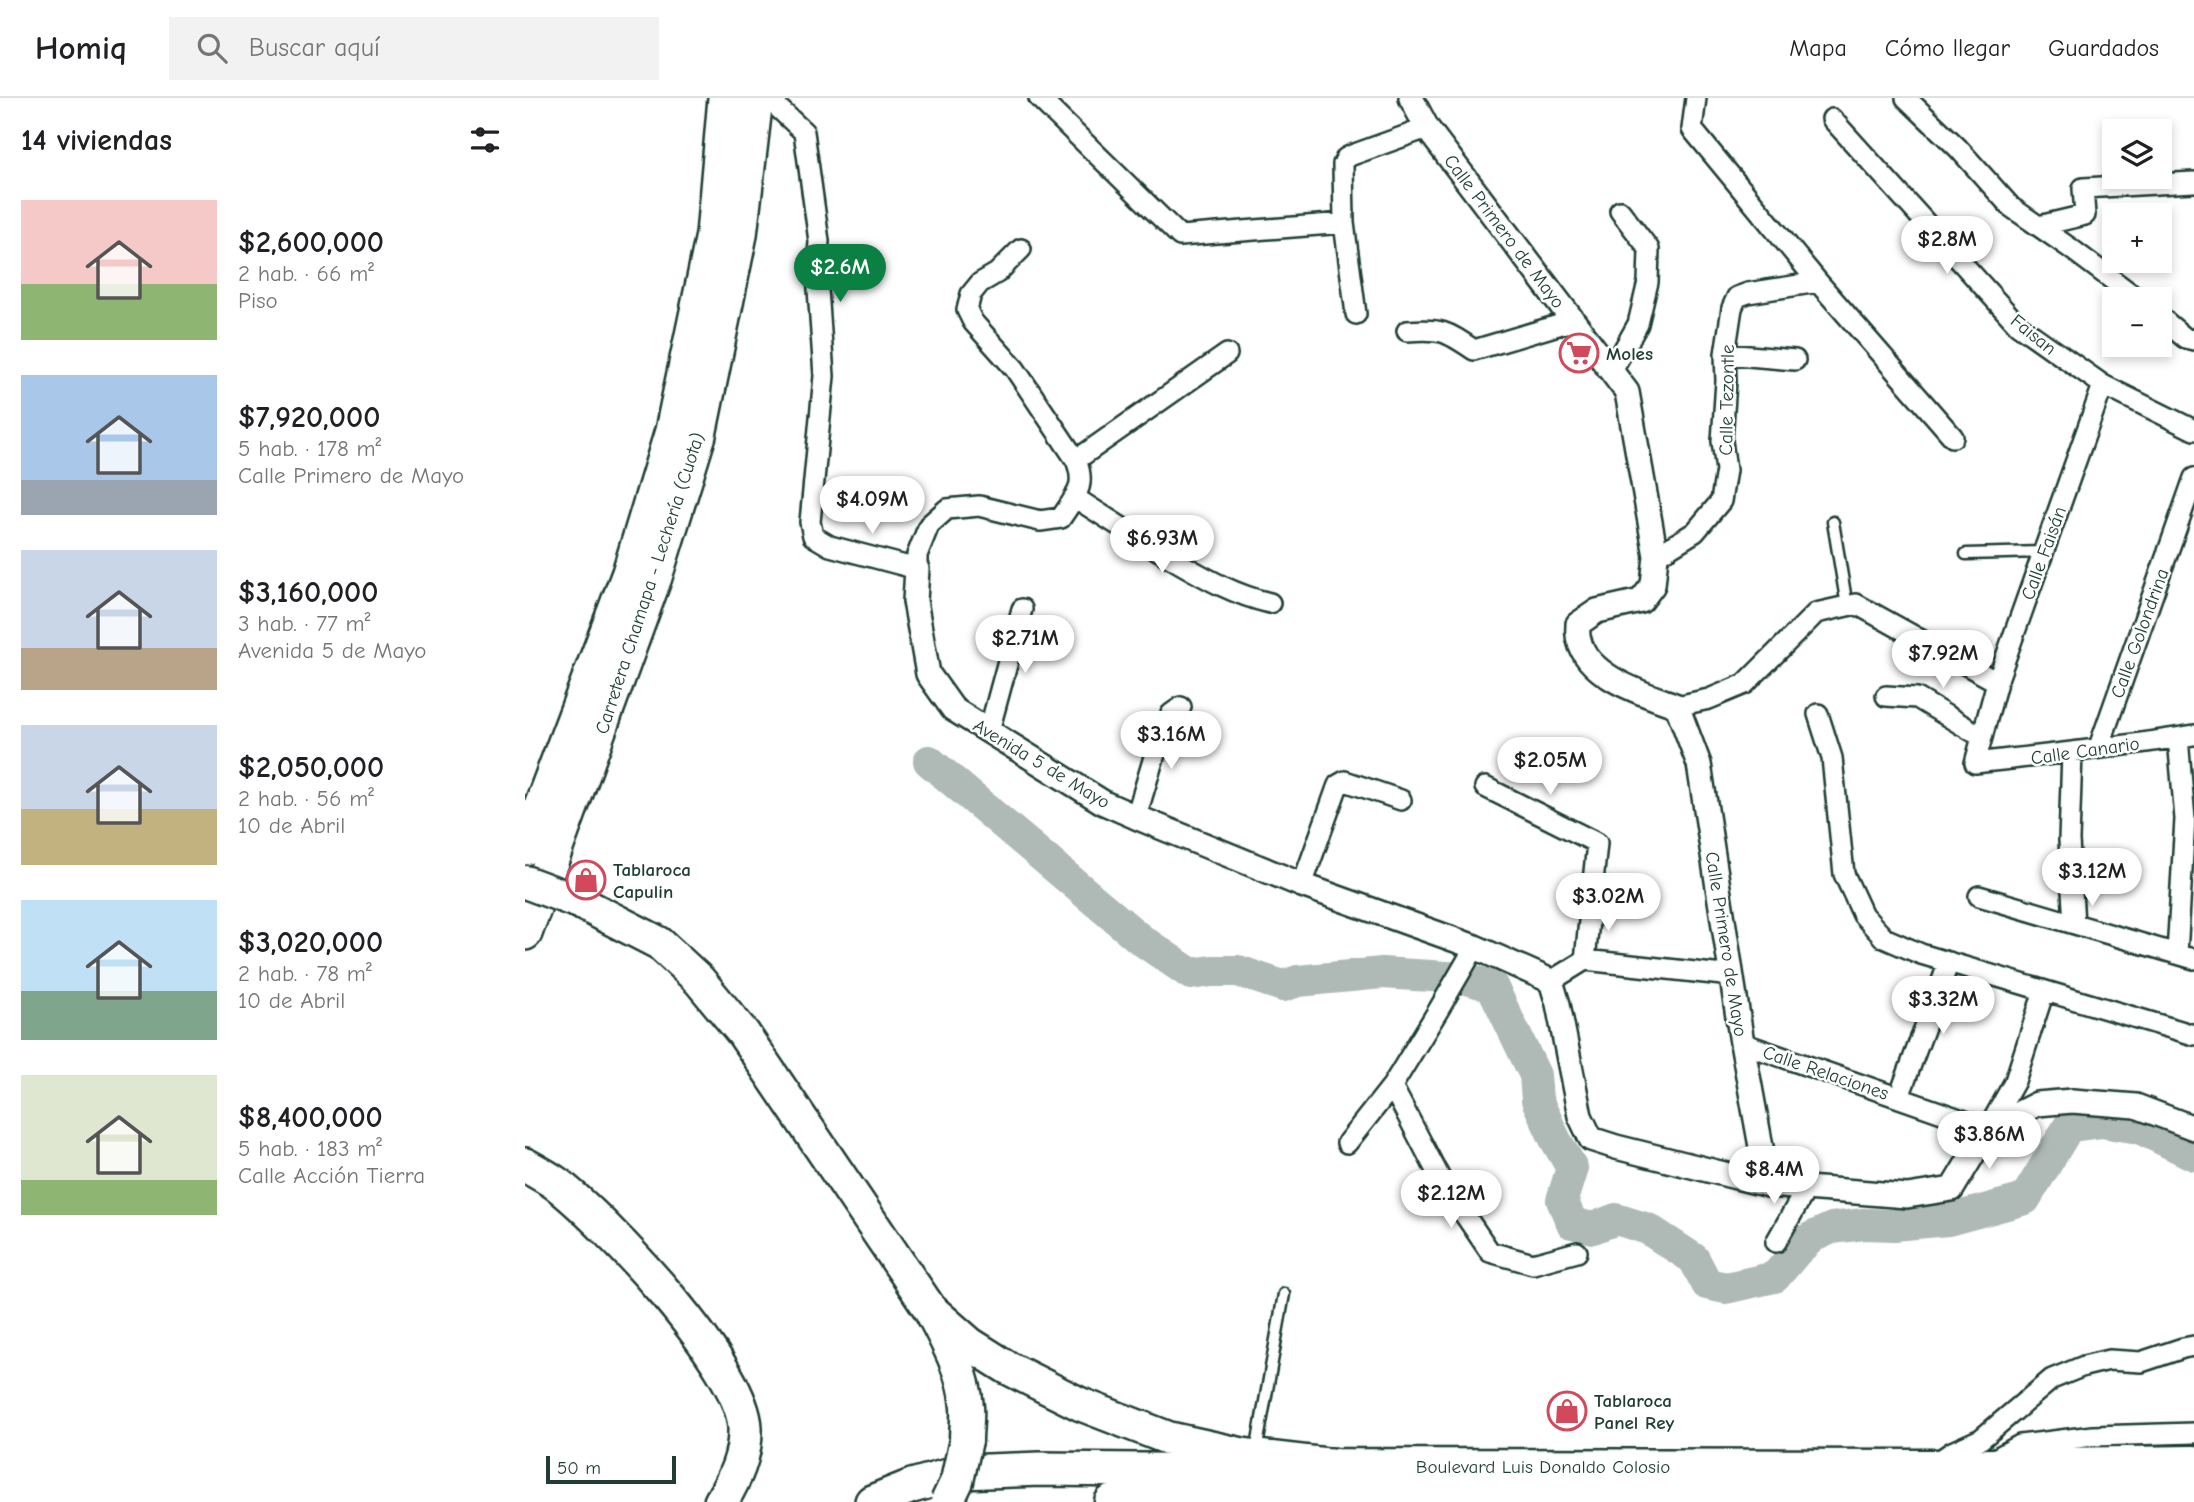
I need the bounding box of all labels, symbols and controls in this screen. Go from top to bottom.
search box [169,17,659,80]
text: Homiq [35,29,127,67]
icon: search [193,29,231,67]
text: Buscar aquí [249,33,380,63]
text: Mapa [1789,34,1847,62]
text: Cómo llegar [1885,34,2010,62]
text: Guardados [2048,34,2159,62]
map controls [2102,119,2172,357]
button: layers [2102,119,2172,189]
icon: filters [466,121,504,159]
text: 14 viviendas [21,123,172,158]
street label: Calle Primero de Mayo [1439,150,1569,313]
button: + [2102,203,2172,273]
pin: $2.8M [1898,216,1996,276]
text: $2,600,000 [238,225,384,260]
text: $2.8M [1917,225,1977,252]
icon: home [77,228,161,312]
pin: $2.6M [791,244,889,304]
text: $2.6M [810,253,870,280]
text: 2 hab. · 66 m² [238,260,374,287]
text: Piso [238,287,278,314]
button: − [2102,287,2172,357]
street label: Faisan [2006,310,2061,360]
supermarket icon: Moles [1558,332,1600,374]
place label: Moles [1606,343,1653,365]
street label: Calle Tezontle [1715,344,1739,456]
text: $7,920,000 [238,400,380,435]
icon: home [77,403,161,487]
street label: Carretera Chamapa - Lechería (Cuota) [591,430,709,737]
text: 5 hab. · 178 m² [238,435,381,462]
text: Calle Primero de Mayo [238,462,464,489]
pin: $4.09M [815,476,929,536]
text: $4.09M [836,485,908,512]
street label: Calle Faisán [2017,504,2071,603]
pin: $6.93M [1105,516,1219,575]
text: $6.93M [1126,524,1198,551]
street label: Calle Golondrina [2106,566,2174,701]
text: $3,160,000 [238,575,378,610]
icon: home [77,578,161,662]
text: 3 hab. · 77 m² [238,610,370,637]
pin: $2.71M [968,616,1082,675]
text: $2.71M [991,624,1059,651]
pin: $7.92M [1886,630,2000,690]
text: Avenida 5 de Mayo [238,637,427,664]
text: $7.92M [1908,639,1978,666]
pin: $3.16M [1114,712,1228,771]
street label: Avenida 5 de Mayo [969,714,1114,813]
text: $3.16M [1137,720,1205,747]
street label: Calle Canario [2029,732,2141,769]
pin: $2.05M [1493,738,1607,797]
text: $2.05M [1513,746,1587,773]
text: $2,050,000 [238,750,384,785]
icon: home [77,753,161,837]
text: 2 hab. · 56 m² [238,785,374,812]
text: 10 de Abril [238,812,345,839]
pin: $3.12M [2035,848,2149,908]
street label: Calle Primero de Mayo [1701,850,1751,1038]
text: $3.12M [2058,857,2126,884]
shop icon: Tablaroca Capulin [565,859,607,901]
place label: Tablaroca Capulin [613,859,691,903]
pin: $3.02M [1551,874,1665,933]
text: $3.02M [1572,882,1644,909]
text: $3,020,000 [238,925,383,960]
icon: home [77,928,161,1012]
text: 2 hab. · 78 m² [238,960,372,987]
pin: $3.32M [1886,976,2000,1036]
text: $3.32M [1908,985,1978,1012]
text: 10 de Abril [238,987,345,1014]
street label: Calle Relaciones [1760,1041,1892,1105]
text: $8,400,000 [238,1100,383,1135]
icon: home [77,1103,161,1187]
pin: $3.86M [1932,1112,2046,1171]
text: $3.86M [1953,1120,2025,1147]
text: 5 hab. · 183 m² [238,1135,382,1162]
pin: $8.4M [1725,1146,1823,1206]
text: $8.4M [1744,1155,1804,1182]
text: Calle Acción Tierra [238,1162,425,1189]
pin: $2.12M [1394,1170,1508,1230]
text: $2.12M [1417,1179,1485,1206]
shop icon: Tablaroca Panel Rey [1546,1390,1588,1432]
place label: Tablaroca Panel Rey [1594,1390,1674,1434]
scale bar [546,1453,675,1485]
street label: Boulevard Luis Donaldo Colosio [1416,1456,1670,1478]
text: 50 m [557,1457,601,1479]

